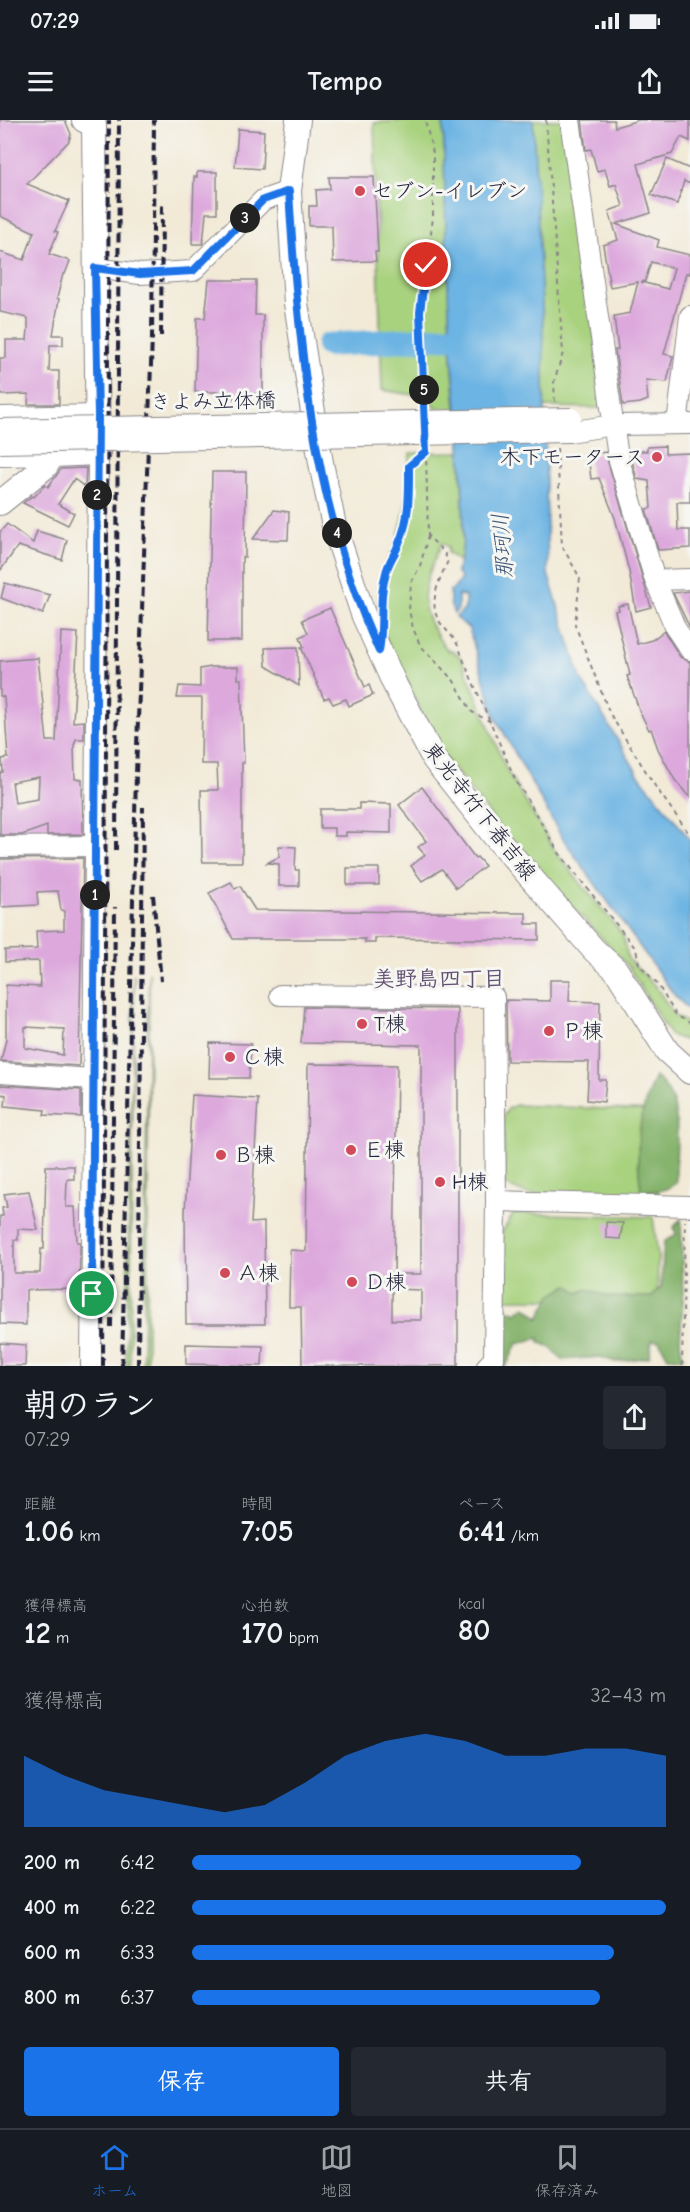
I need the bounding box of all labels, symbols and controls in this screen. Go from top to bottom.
text: 07:29 [30,8,80,34]
icon: menu [24,65,57,98]
icon: share [633,65,666,98]
text: Tempo [308,66,382,97]
place label: セブン-イレブン [372,179,527,203]
marker: セブン-イレブン [353,184,367,198]
pin: 3 [230,203,260,233]
text: 3 [241,209,249,227]
pin [400,239,451,290]
icon: check [409,248,442,281]
pin: 5 [409,375,439,405]
text: 5 [420,381,428,399]
street label: きよみ立体橋 [150,388,276,414]
place label: 木下モータース [500,445,645,469]
marker: 木下モータース [650,450,664,464]
pin: 2 [82,480,112,510]
text: 2 [93,486,101,504]
water label: 那珂川 [487,512,519,580]
pin: 4 [322,518,352,548]
text: 4 [333,524,341,542]
street label: 東光寺竹下春吉線 [419,737,541,885]
pin: 1 [80,880,110,910]
text: 1 [92,886,98,904]
district label: 美野島四丁目 [373,966,505,992]
place label: T棟 [374,1012,406,1036]
marker: T棟 [355,1017,369,1031]
place label: Ｐ棟 [561,1019,603,1043]
marker: Ｐ棟 [542,1024,556,1038]
place label: Ｃ棟 [242,1045,284,1069]
marker: Ｃ棟 [223,1050,237,1064]
place label: Ｅ棟 [363,1138,405,1162]
place label: Ｂ棟 [233,1143,275,1167]
marker: Ｅ棟 [344,1143,358,1157]
marker: Ｂ棟 [214,1148,228,1162]
place label: H棟 [452,1170,488,1194]
marker: H棟 [433,1175,447,1189]
place label: Ａ棟 [237,1261,279,1285]
marker: Ａ棟 [218,1266,232,1280]
pin [66,1268,117,1319]
place label: Ｄ棟 [364,1270,406,1294]
marker: Ｄ棟 [345,1275,359,1289]
icon: arrive [75,1277,108,1310]
text: 朝のラン [24,1386,156,1424]
button: share [603,1386,666,1449]
text: 07:29 [24,1428,70,1451]
text: 距離 [24,1495,56,1513]
text: 時間 [241,1495,273,1513]
text: ペース [458,1495,505,1513]
text: 1.06 [24,1514,74,1549]
text: 7:05 [241,1514,294,1549]
text: 6:41 [458,1514,506,1549]
text: km [74,1527,100,1545]
text: /km [506,1527,539,1545]
text: kcal [458,1595,485,1613]
text: 獲得標高 [24,1597,88,1615]
text: 心拍数 [241,1597,289,1615]
text: 80 [458,1613,491,1648]
text: 12 [24,1616,51,1651]
text: 170 [241,1616,283,1651]
text: m [51,1629,69,1647]
text: bpm [283,1629,319,1647]
text: 32–43 m [590,1684,666,1707]
text: 獲得標高 [24,1689,104,1712]
text: 200 m [24,1851,80,1874]
text: 6:42 [120,1851,155,1874]
text: 400 m [24,1896,79,1919]
text: 6:22 [120,1896,155,1919]
text: 600 m [24,1941,80,1964]
text: 6:33 [120,1941,155,1964]
text: 800 m [24,1986,80,2009]
text: 6:37 [120,1986,154,2009]
button: 保存 [24,2047,339,2116]
button: 共有 [351,2047,666,2116]
tab: ホーム [91,2141,138,2201]
tab: 地図 [320,2141,353,2201]
tab: 保存済み [535,2141,599,2201]

